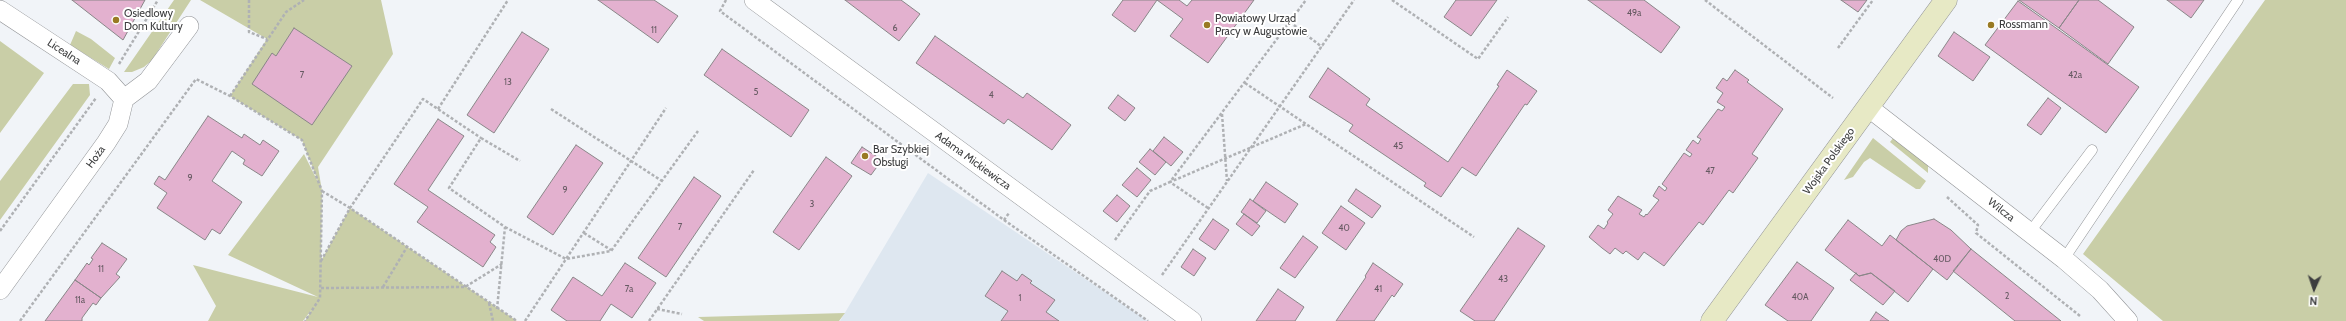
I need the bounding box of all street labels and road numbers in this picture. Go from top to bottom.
street label: Licealna [45,36,83,68]
street label: Wojska Polskiego [1800,125,1858,197]
street label: Adama Mickiewicza [933,129,1013,193]
street label: Hoża [84,143,108,171]
street label: Wilcza [1985,195,2017,225]

